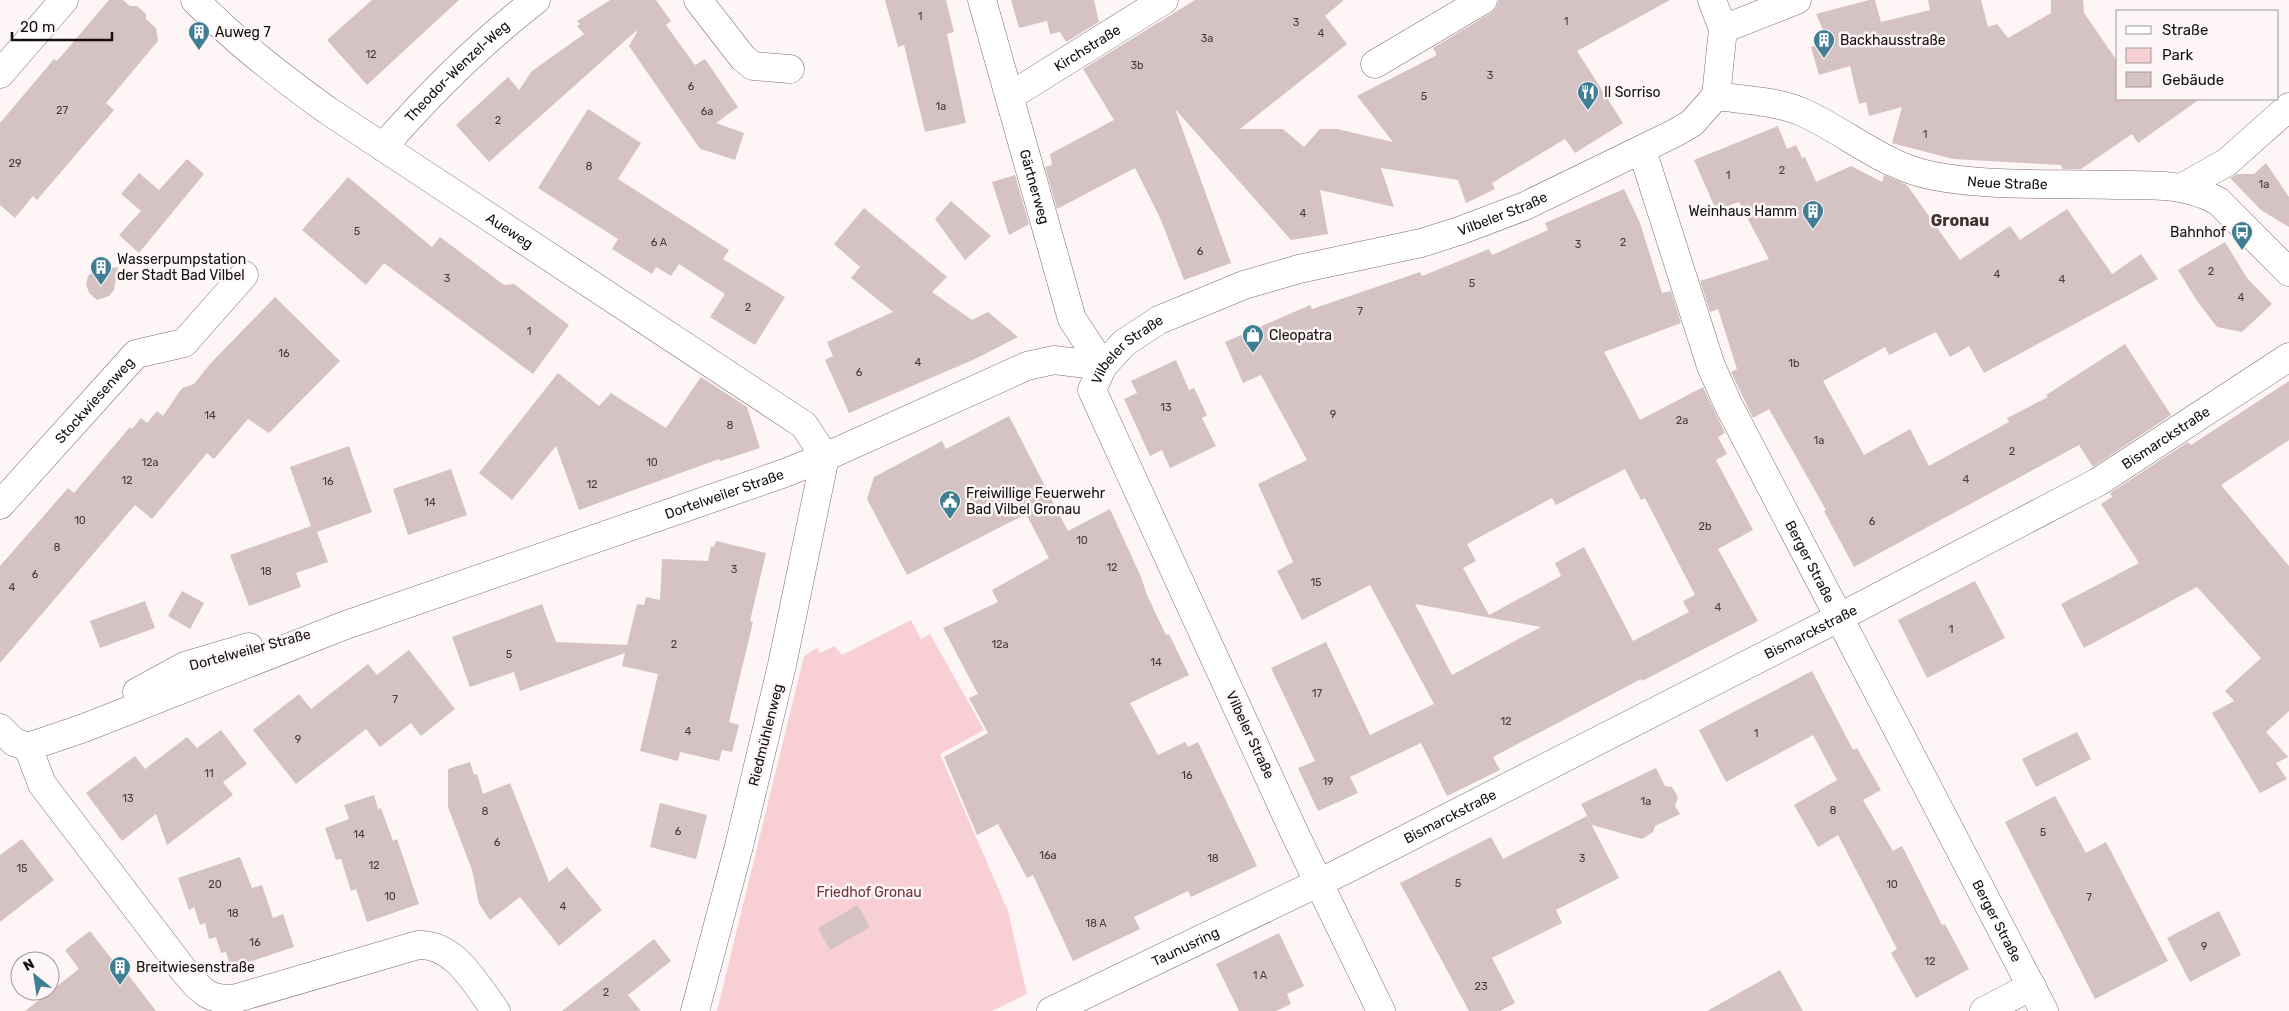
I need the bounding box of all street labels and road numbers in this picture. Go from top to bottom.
street label: Theodor-Wenzel-Weg [401,17,513,126]
street label: Kirchstraße [1051,21,1124,75]
street label: Gärtnerweg [1016,147,1053,226]
street label: Neue Straße [1966,172,2048,193]
street label: Vilbeler Straße [1455,188,1550,239]
street label: Aueweg [483,209,536,252]
street label: Vilbeler Straße [1087,311,1166,387]
street label: Stockwiesenweg [51,354,138,447]
street label: Bismarckstraße [2118,403,2213,473]
street label: Dortelweiler Straße [662,465,786,522]
street label: Berger Straße [1782,518,1838,606]
street label: Bismarckstraße [1761,601,1860,663]
street label: Dortelweiler Straße [187,626,313,674]
street label: Riedmühlenweg [745,682,787,788]
street label: Vilbeler Straße [1222,688,1278,782]
street label: Bismarckstraße [1401,786,1499,847]
street label: Berger Straße [1969,877,2025,965]
street label: Taunusring [1149,923,1222,970]

